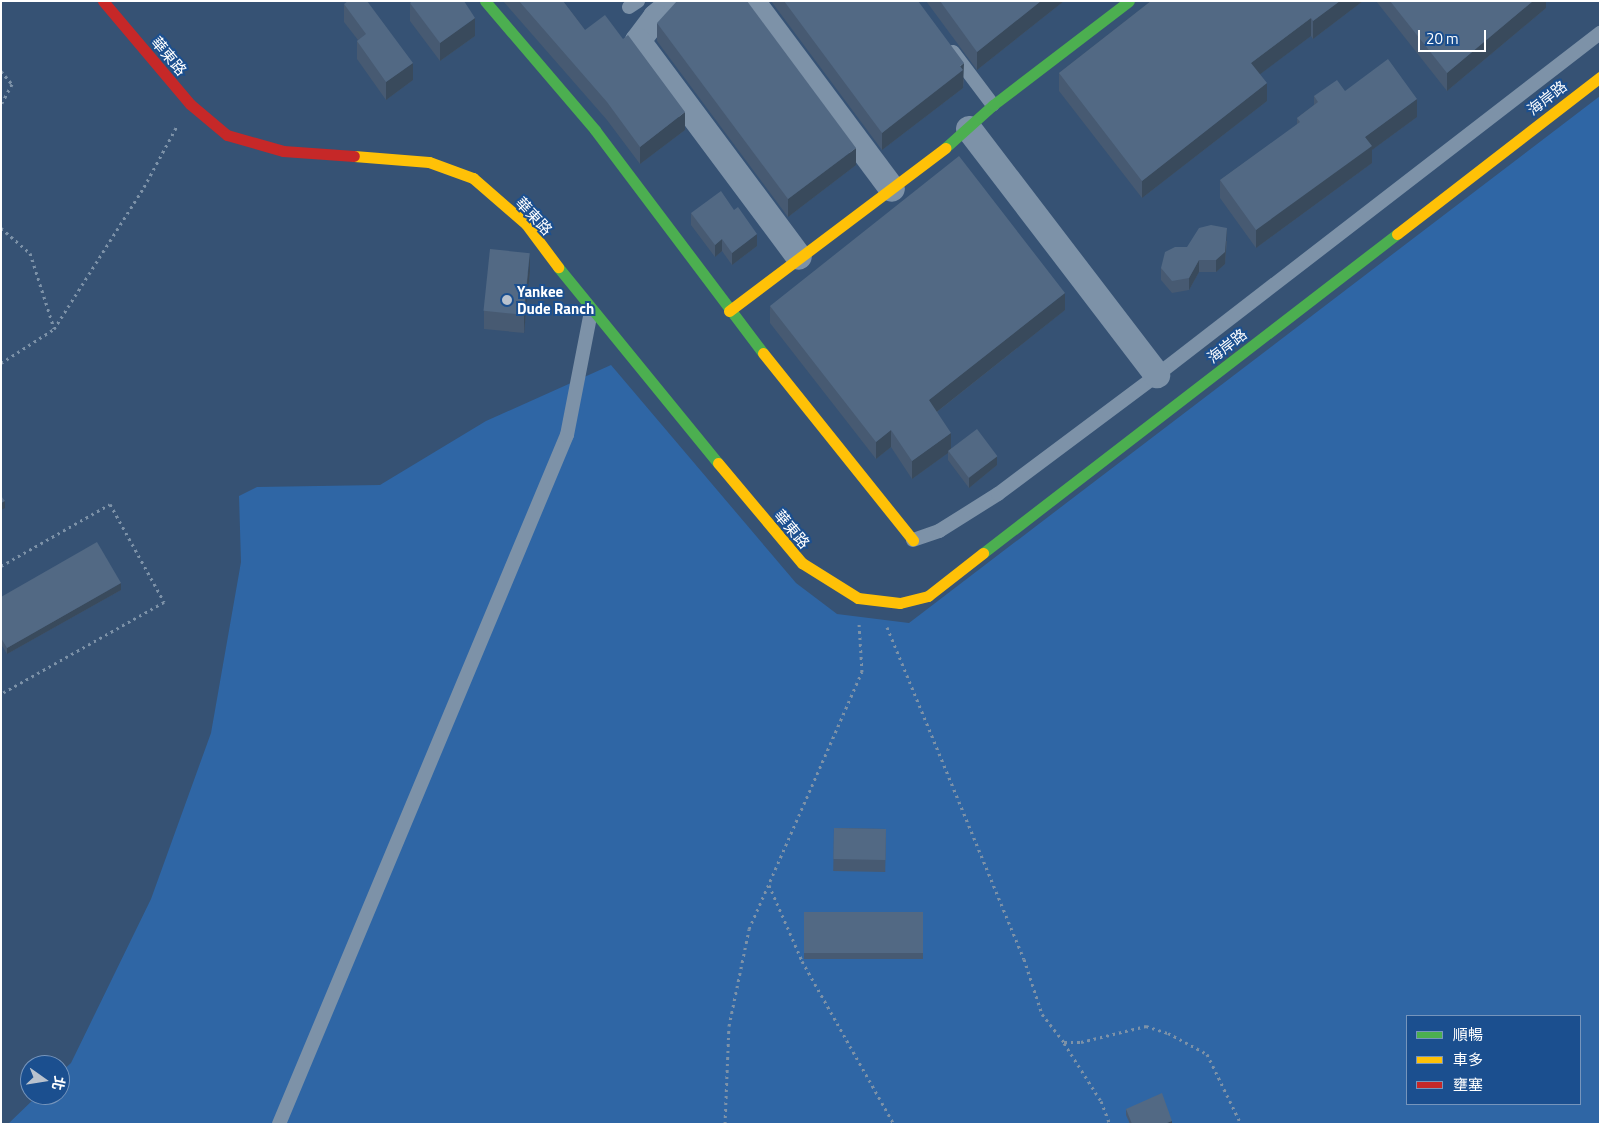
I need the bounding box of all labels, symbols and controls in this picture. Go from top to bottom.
scale bar [1421,20,1488,52]
text: 20 m [1426,27,1459,50]
street label: 華東路 [148,33,190,79]
street label: 海岸路 [1524,77,1570,119]
street label: 華東路 [512,193,556,239]
place label: Yankee Dude Ranch [517,282,594,317]
marker: Yankee Dude Ranch [501,294,513,306]
street label: 海岸路 [1204,325,1250,367]
street label: 華東路 [771,506,813,552]
legend [1406,1015,1581,1105]
text: 順暢 [1453,1023,1483,1046]
text: 車多 [1453,1048,1483,1071]
north arrow [20,1055,70,1105]
text: 壅塞 [1453,1073,1483,1096]
text: 北 [47,1074,71,1092]

